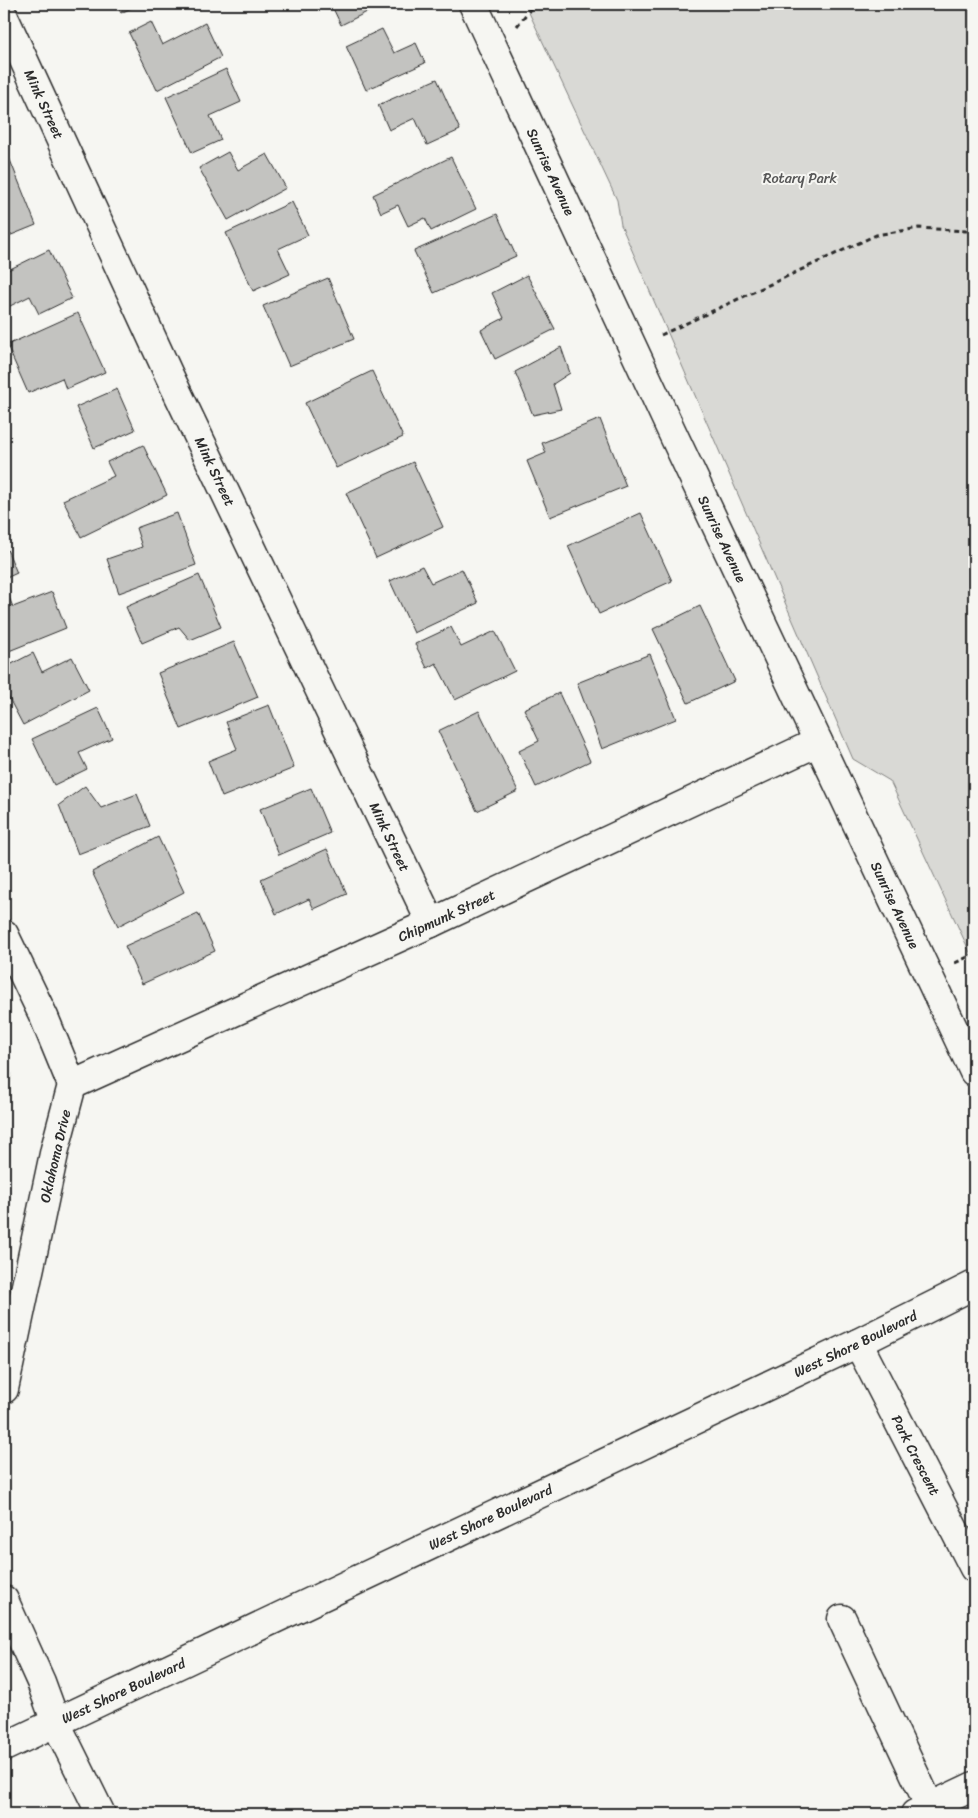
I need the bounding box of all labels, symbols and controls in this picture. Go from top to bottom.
street label: Mink Street [17,65,71,144]
street label: Sunrise Avenue [519,124,582,220]
park label: Rotary Park [763,166,838,191]
street label: Mink Street [187,432,242,511]
street label: Sunrise Avenue [690,491,753,587]
street label: Mink Street [362,798,417,876]
street label: Sunrise Avenue [863,857,926,953]
street label: Chipmunk Street [394,883,500,949]
street label: Oklahoma Drive [33,1107,78,1205]
street label: West Shore Boulevard [790,1303,923,1385]
street label: Park Crescent [884,1410,947,1500]
street label: West Shore Boulevard [424,1477,558,1557]
street label: West Shore Boulevard [57,1650,191,1731]

